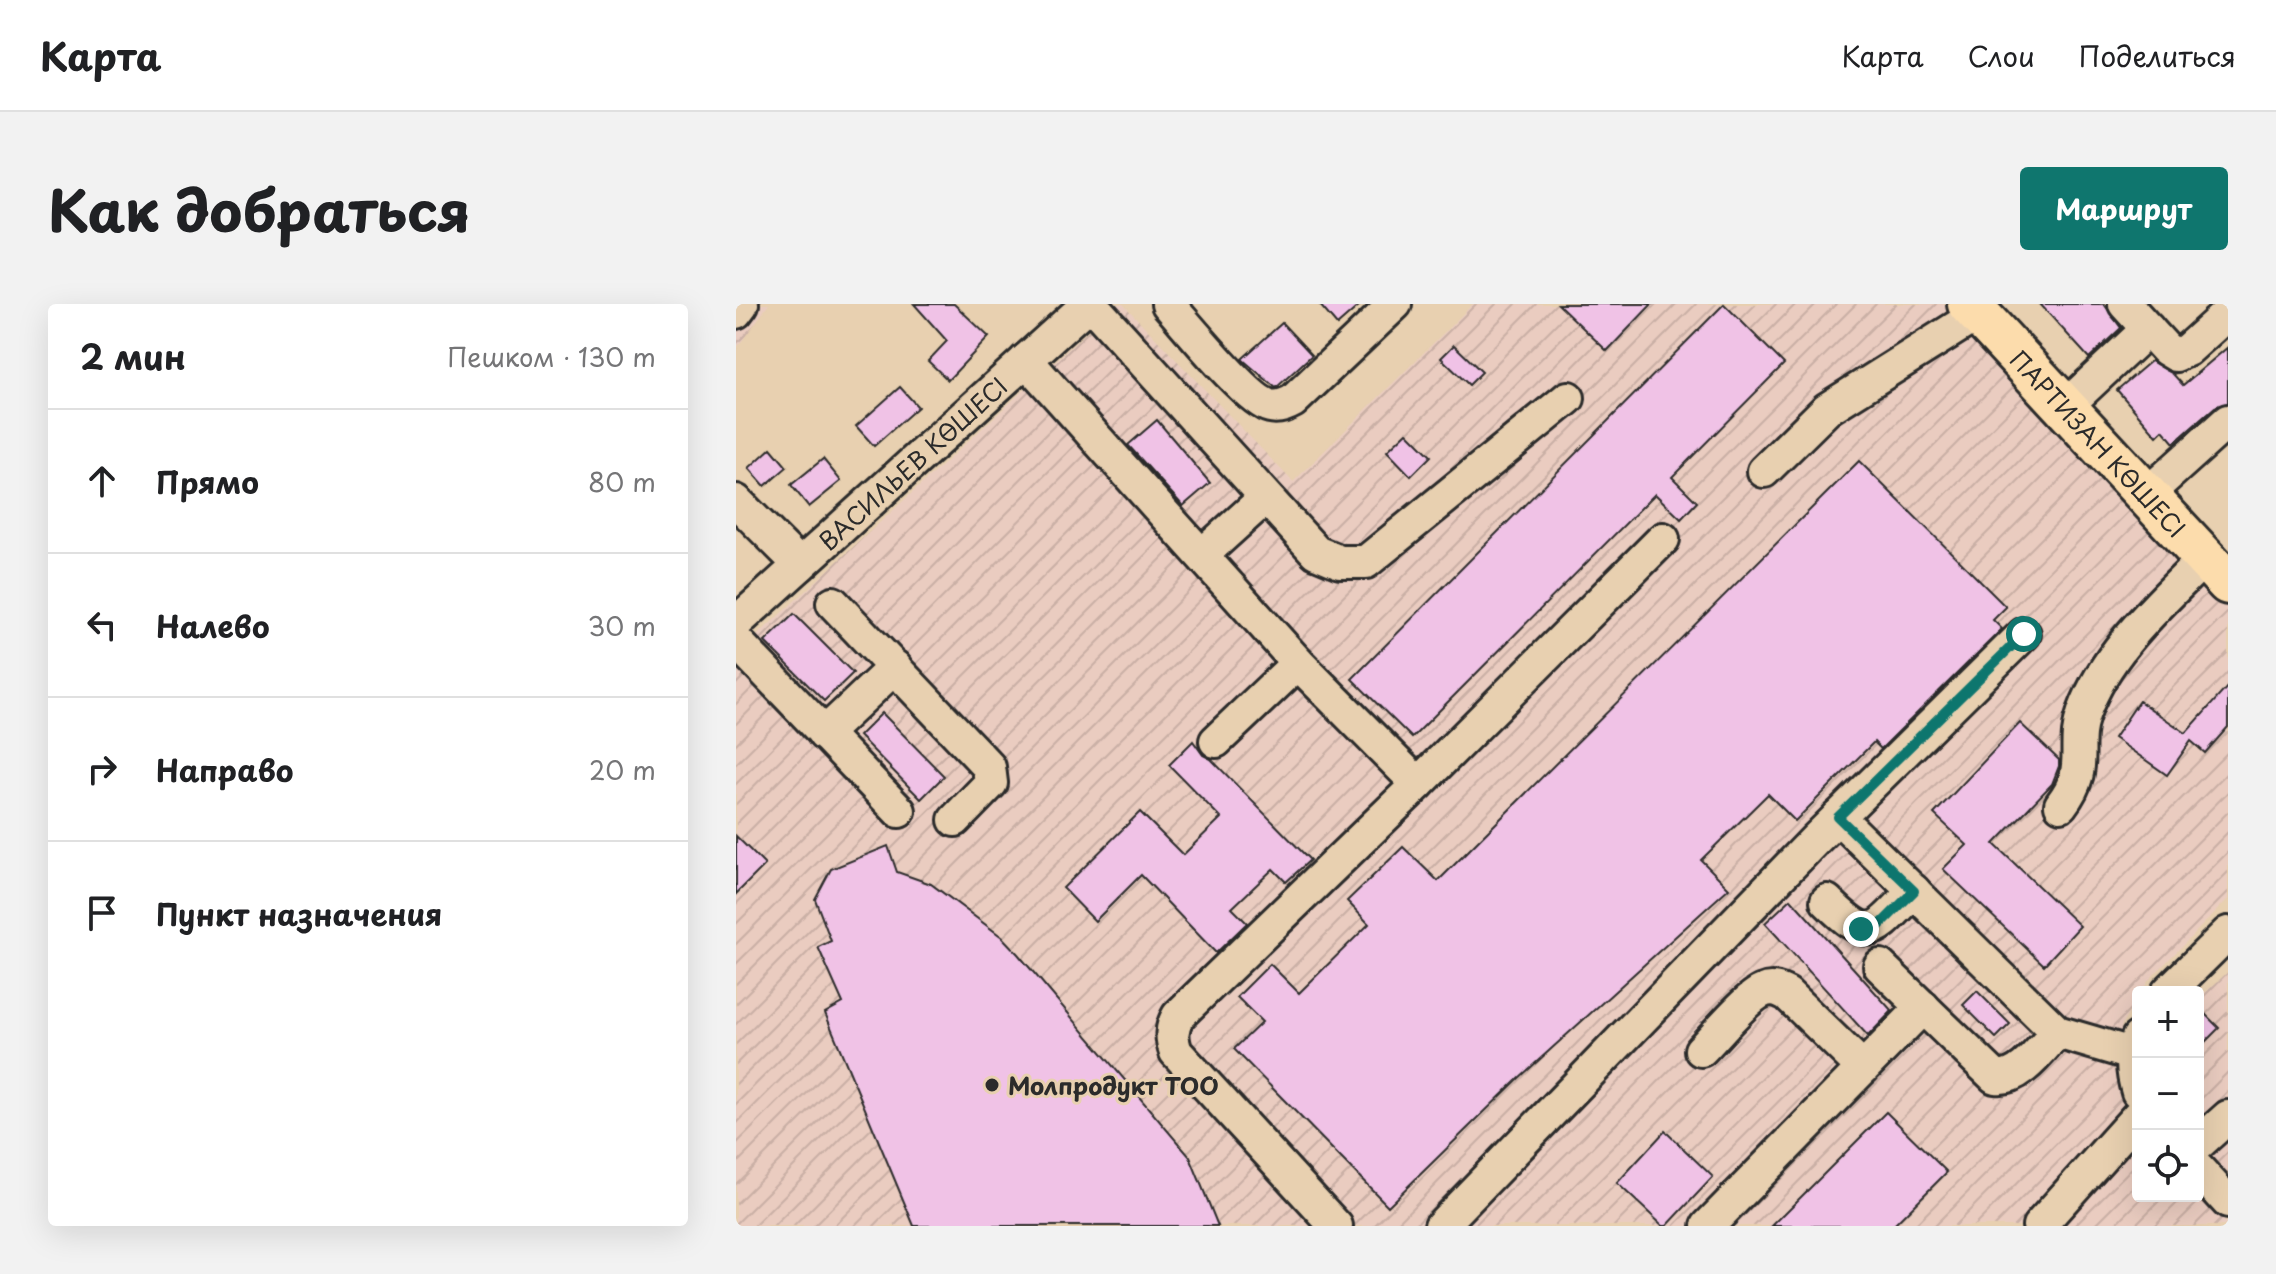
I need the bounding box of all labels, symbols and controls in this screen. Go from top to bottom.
text: Карта [40,27,162,84]
text: Карта [1841,34,1924,77]
text: Слои [1968,34,2035,77]
text: Поделиться [2079,34,2236,77]
text: Как добраться [48,166,471,251]
button: Маршрут [2020,167,2228,250]
text: 2 мин [80,330,186,382]
text: Пешком · 130 m [447,337,656,376]
street label: ПАРТИЗАН КӨШЕСІ [2002,342,2194,545]
street label: ВАСИЛЬЕВ КӨШЕСІ [810,368,1015,558]
icon: ahead [80,459,124,503]
text: Прямо [156,459,259,504]
text: 80 m [588,462,656,501]
icon: left [80,603,124,647]
text: Налево [156,603,270,648]
text: 30 m [588,606,656,645]
route start [2006,616,2042,652]
icon: right [80,747,124,791]
text: Направо [156,747,294,792]
text: 20 m [589,750,656,789]
icon: arrive [80,891,124,935]
text: Пункт назначения [156,891,442,936]
route end [1843,911,1879,947]
map controls [2132,986,2204,1202]
button: + [2132,986,2204,1058]
button: − [2132,1058,2204,1130]
place label: Молпродукт ТОО [1008,1067,1219,1103]
marker: Молпродукт ТОО [983,1076,1001,1094]
button: locate [2132,1130,2204,1202]

